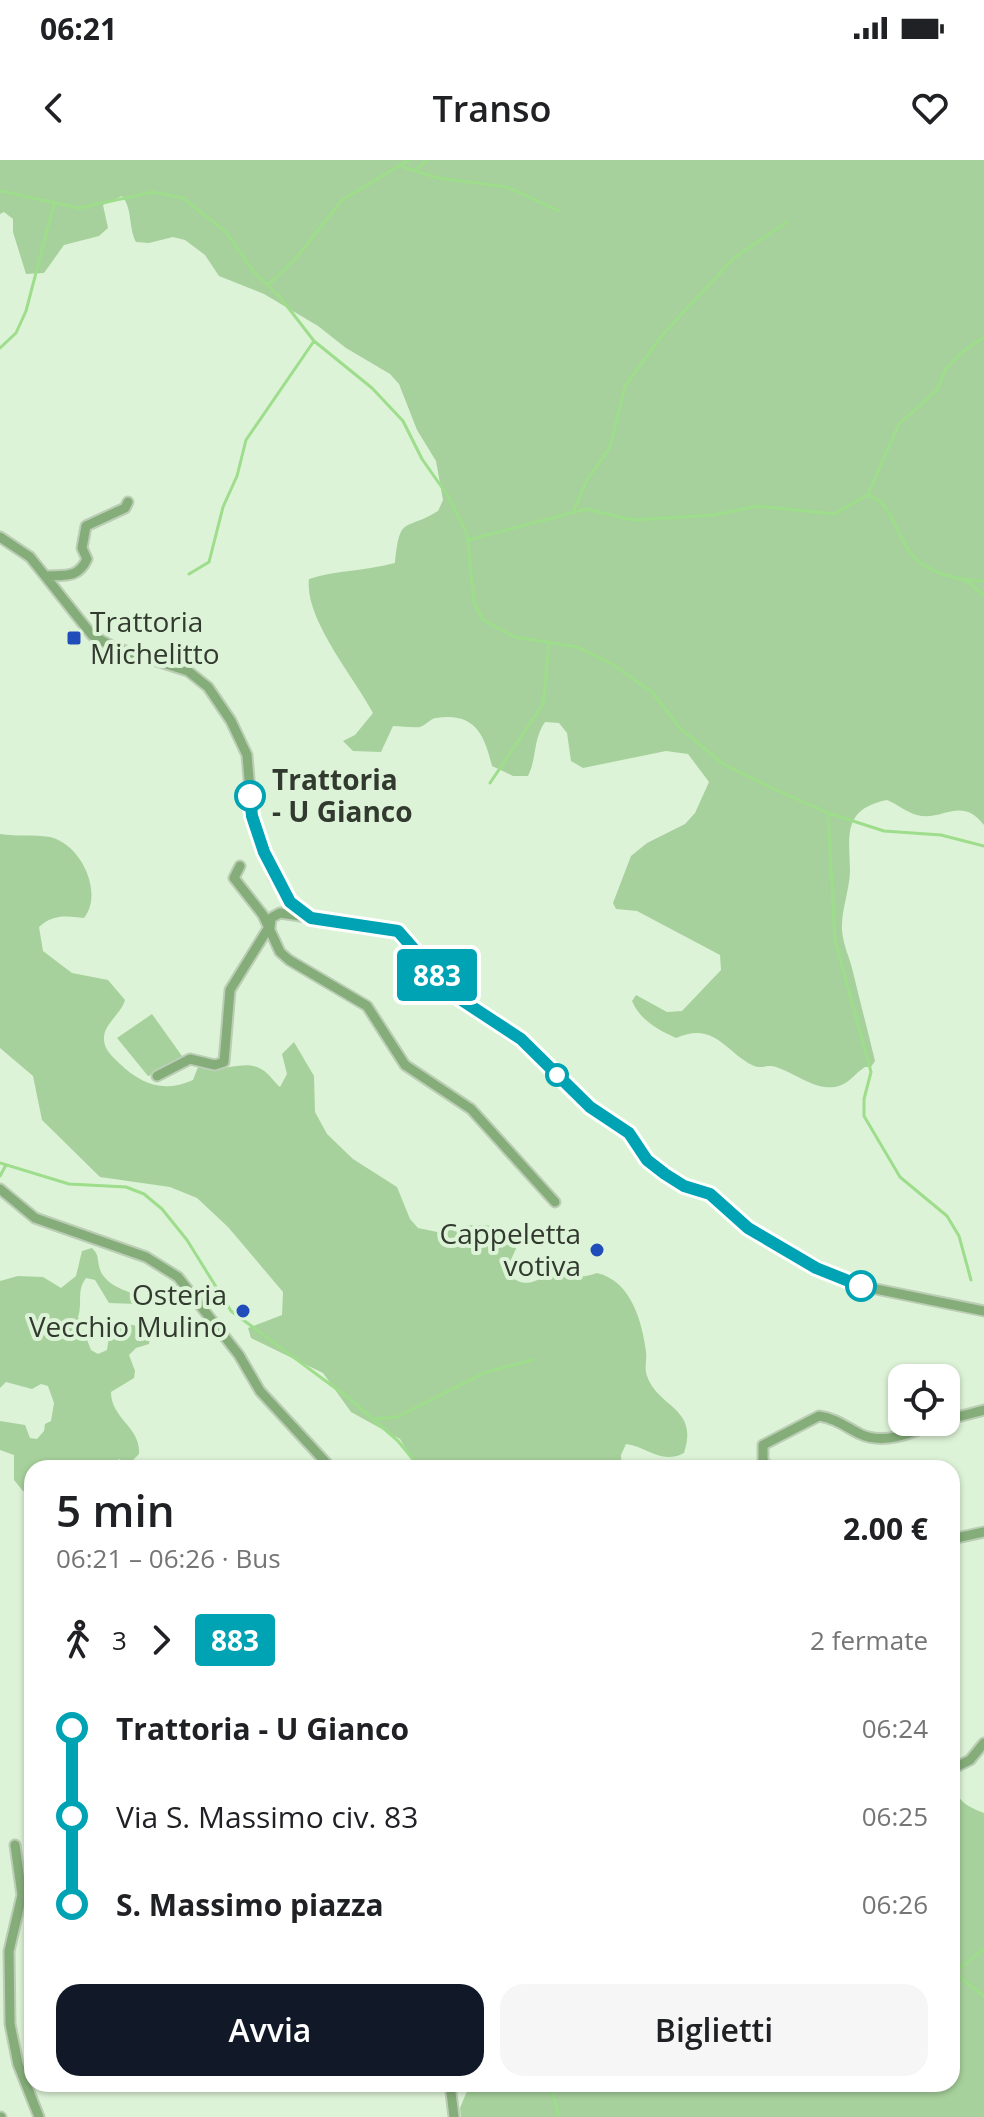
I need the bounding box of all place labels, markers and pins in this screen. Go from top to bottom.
place label: Trattoria Michelitto [90,602,220,672]
marker: Trattoria Michelitto [65,629,83,647]
place label: Trattoria - U Gianco [272,760,413,830]
marker: Trattoria - U Gianco [235,781,265,811]
unlabelled marker [546,1064,568,1086]
place label: Cappeletta votiva [440,1214,581,1284]
marker: Cappeletta votiva [588,1241,606,1259]
unlabelled marker [846,1271,876,1301]
place label: Osteria Vecchio Mulino [29,1275,227,1345]
marker: Osteria Vecchio Mulino [234,1302,252,1320]

